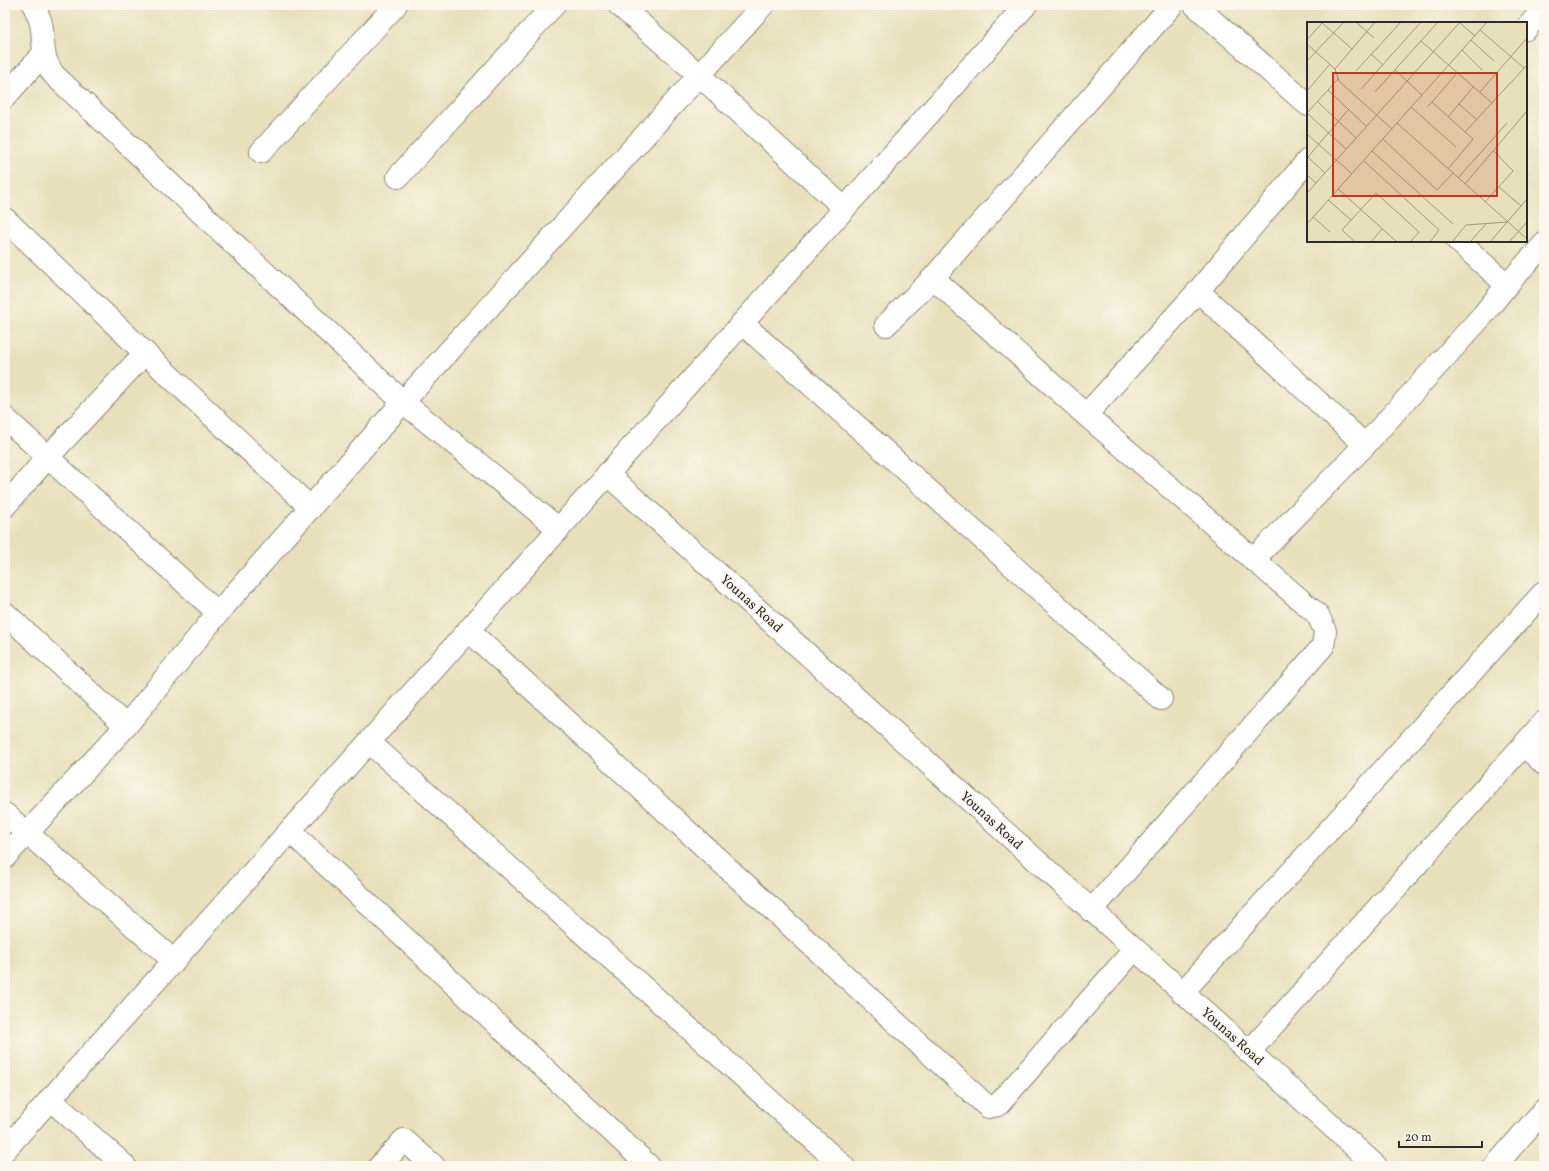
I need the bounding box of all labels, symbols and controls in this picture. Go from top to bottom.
inset map [1307,22,1527,242]
street label: Younas Road [715,571,787,637]
street label: Younas Road [955,788,1027,854]
street label: Younas Road [1196,1004,1268,1070]
scale bar [1399,1123,1482,1149]
text: 20 m [1405,1130,1432,1146]

